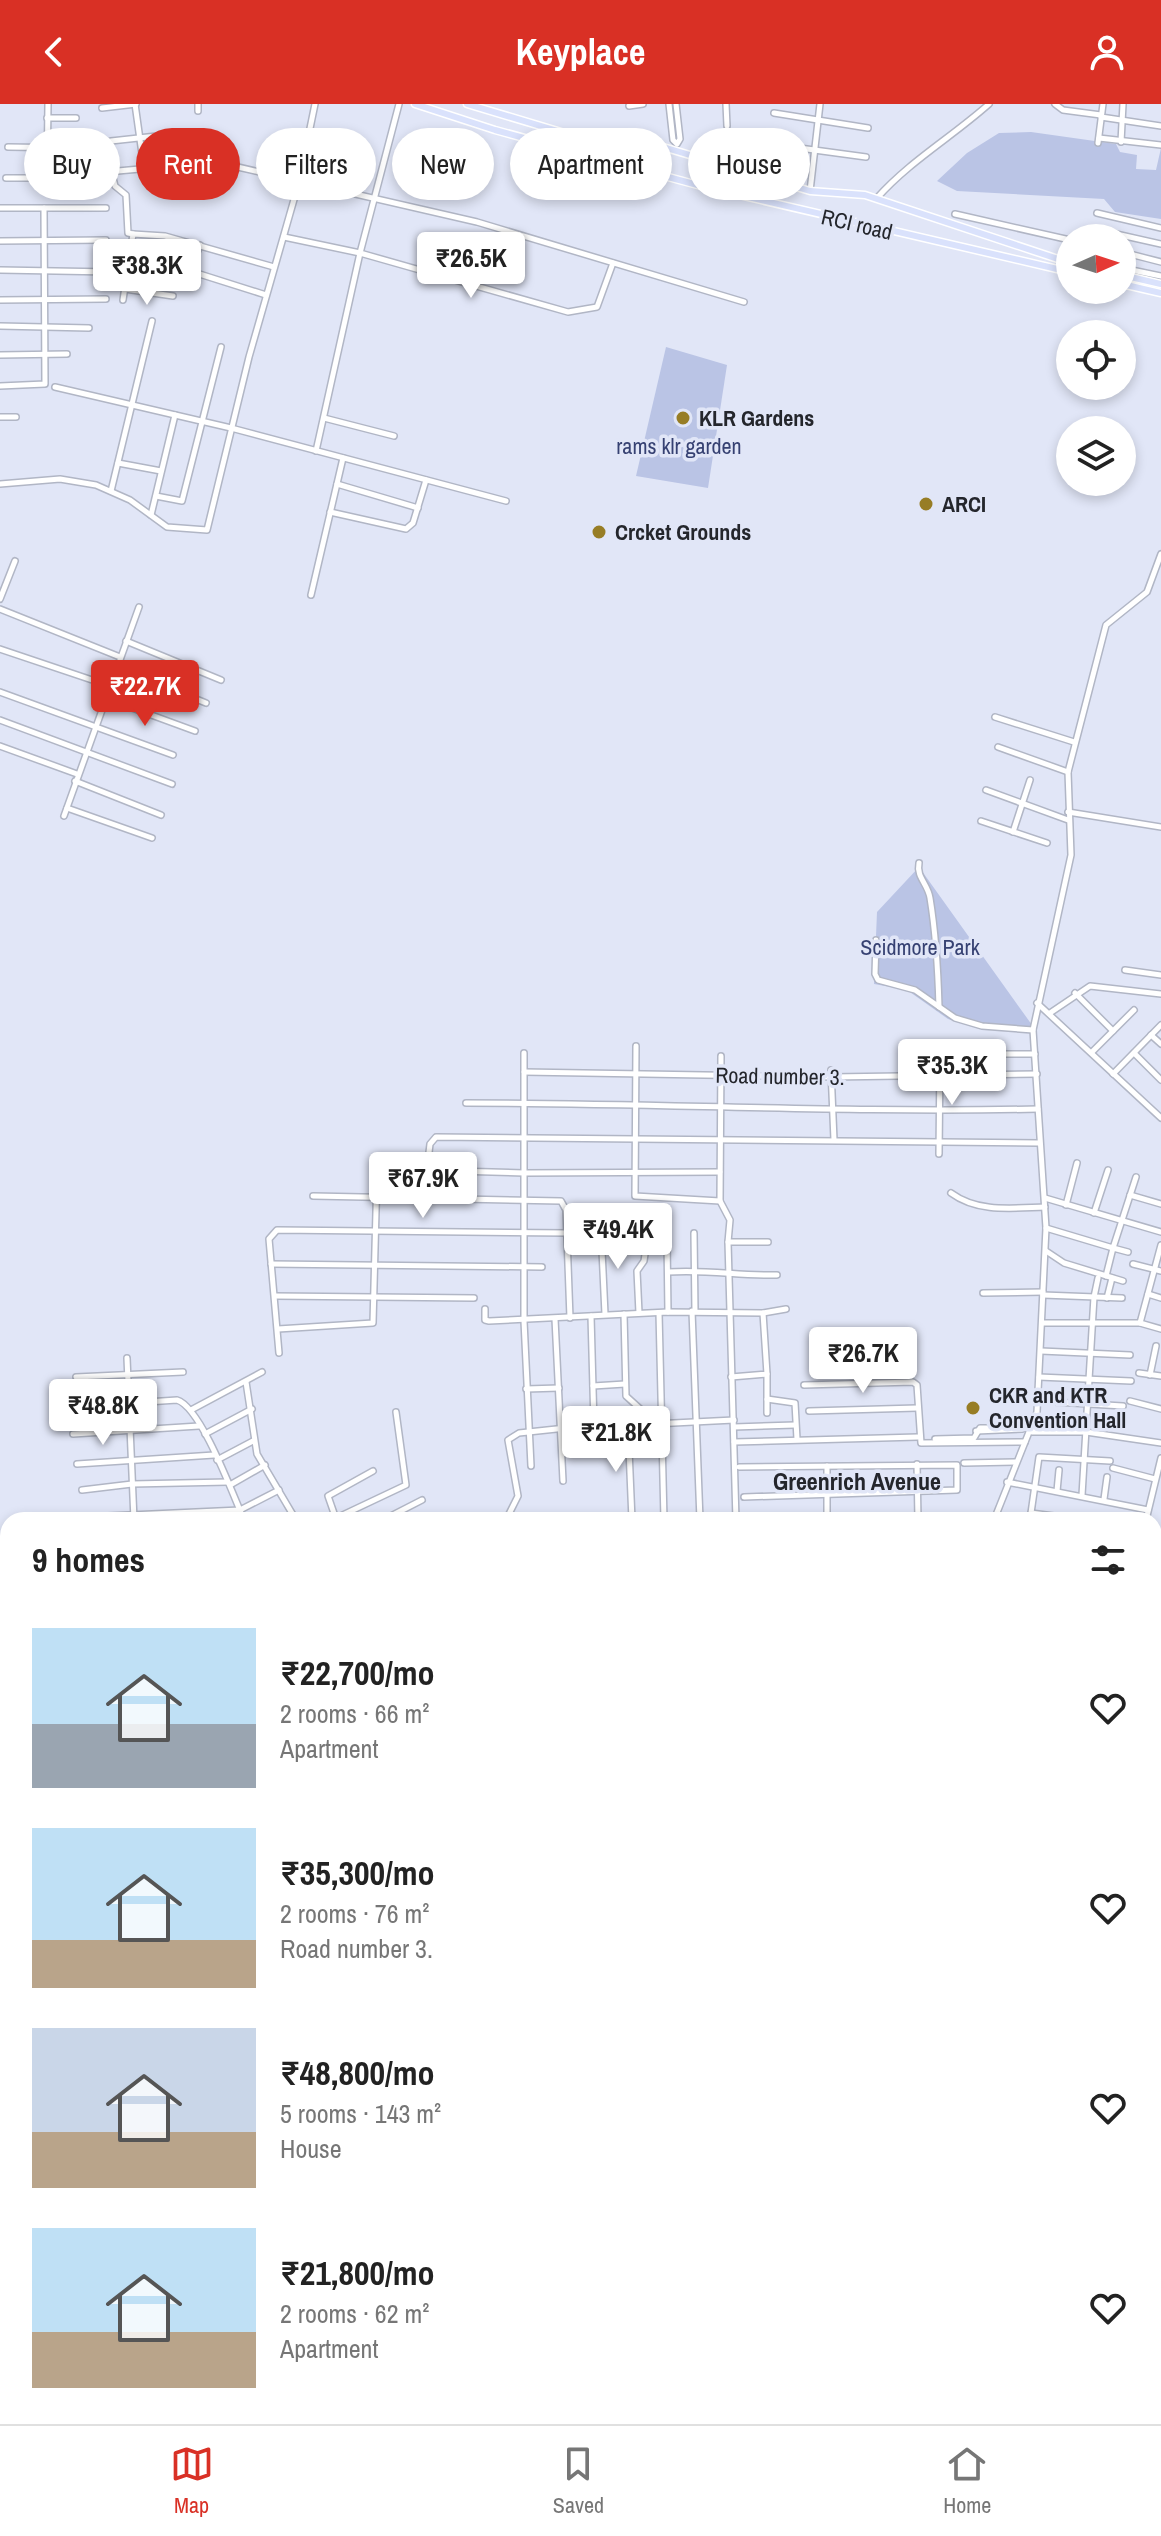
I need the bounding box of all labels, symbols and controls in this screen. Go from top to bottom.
text: Keyplace [516,28,645,76]
icon: back [32,30,76,74]
icon: person [1085,30,1129,74]
chip: Buy [24,128,120,200]
chip: Rent [136,128,240,200]
chip: Filters [256,128,376,200]
chip: New [392,128,494,200]
chip: Apartment [510,128,672,200]
chip: House [688,128,810,200]
street label: RCI road [818,201,896,247]
north arrow [1056,224,1136,304]
map controls [1056,224,1136,496]
pin: ₹26.5K [406,232,536,300]
pin: ₹38.3K [82,239,212,307]
text: ₹26.5K [435,240,507,275]
text: ₹38.3K [111,247,183,282]
button: locate [1056,320,1136,400]
place label: KLR Gardens [699,403,814,433]
marker: KLR Gardens [674,409,692,427]
button: layers [1056,416,1136,496]
park label: rams klr garden [616,431,742,461]
place label: ARCI [942,489,986,519]
marker: ARCI [917,495,935,513]
place label: Crcket Grounds [615,517,751,547]
marker: Crcket Grounds [590,523,608,541]
pin: ₹22.7K [80,660,210,728]
text: ₹22.7K [109,668,181,703]
park label: Scidmore Park [860,932,981,962]
pin: ₹35.3K [887,1039,1017,1107]
text: ₹35.3K [916,1047,988,1082]
street label: Road number 3. [715,1060,845,1092]
pin: ₹67.9K [358,1152,488,1220]
text: ₹67.9K [387,1160,459,1195]
pin: ₹49.4K [553,1203,683,1271]
text: ₹49.4K [582,1211,654,1246]
pin: ₹26.7K [798,1327,928,1395]
text: ₹26.7K [827,1335,899,1370]
pin: ₹48.8K [38,1379,168,1447]
place label: CKR and KTR Convention Hall [989,1380,1126,1435]
text: ₹48.8K [67,1387,139,1422]
marker: CKR and KTR Convention Hall [964,1399,982,1417]
pin: ₹21.8K [551,1406,681,1474]
text: ₹21.8K [580,1414,652,1449]
district label: Greenrich Avenue [773,1465,941,1497]
text: 9 homes [32,1537,145,1583]
icon: filters [1086,1538,1130,1582]
text: ₹22,700/mo [280,1650,435,1696]
icon: home [96,1660,192,1756]
icon: heart [1086,1686,1130,1730]
text: 2 rooms · 66 m² [280,1696,429,1731]
text: Apartment [280,1731,378,1766]
text: ₹35,300/mo [280,1850,435,1896]
icon: home [96,1860,192,1956]
icon: heart [1086,1886,1130,1930]
text: 2 rooms · 76 m² [280,1896,429,1931]
text: Road number 3. [280,1931,433,1966]
text: ₹48,800/mo [280,2050,435,2096]
icon: home [96,2060,192,2156]
icon: heart [1086,2086,1130,2130]
text: 5 rooms · 143 m² [280,2096,441,2131]
text: House [280,2131,342,2166]
text: ₹21,800/mo [280,2250,435,2296]
icon: home [96,2260,192,2356]
icon: heart [1086,2286,1130,2330]
text: 2 rooms · 62 m² [280,2296,429,2331]
text: Apartment [280,2331,378,2366]
tab: Map [170,2442,214,2520]
tab: Saved [553,2442,604,2520]
tab: Home [943,2442,991,2520]

